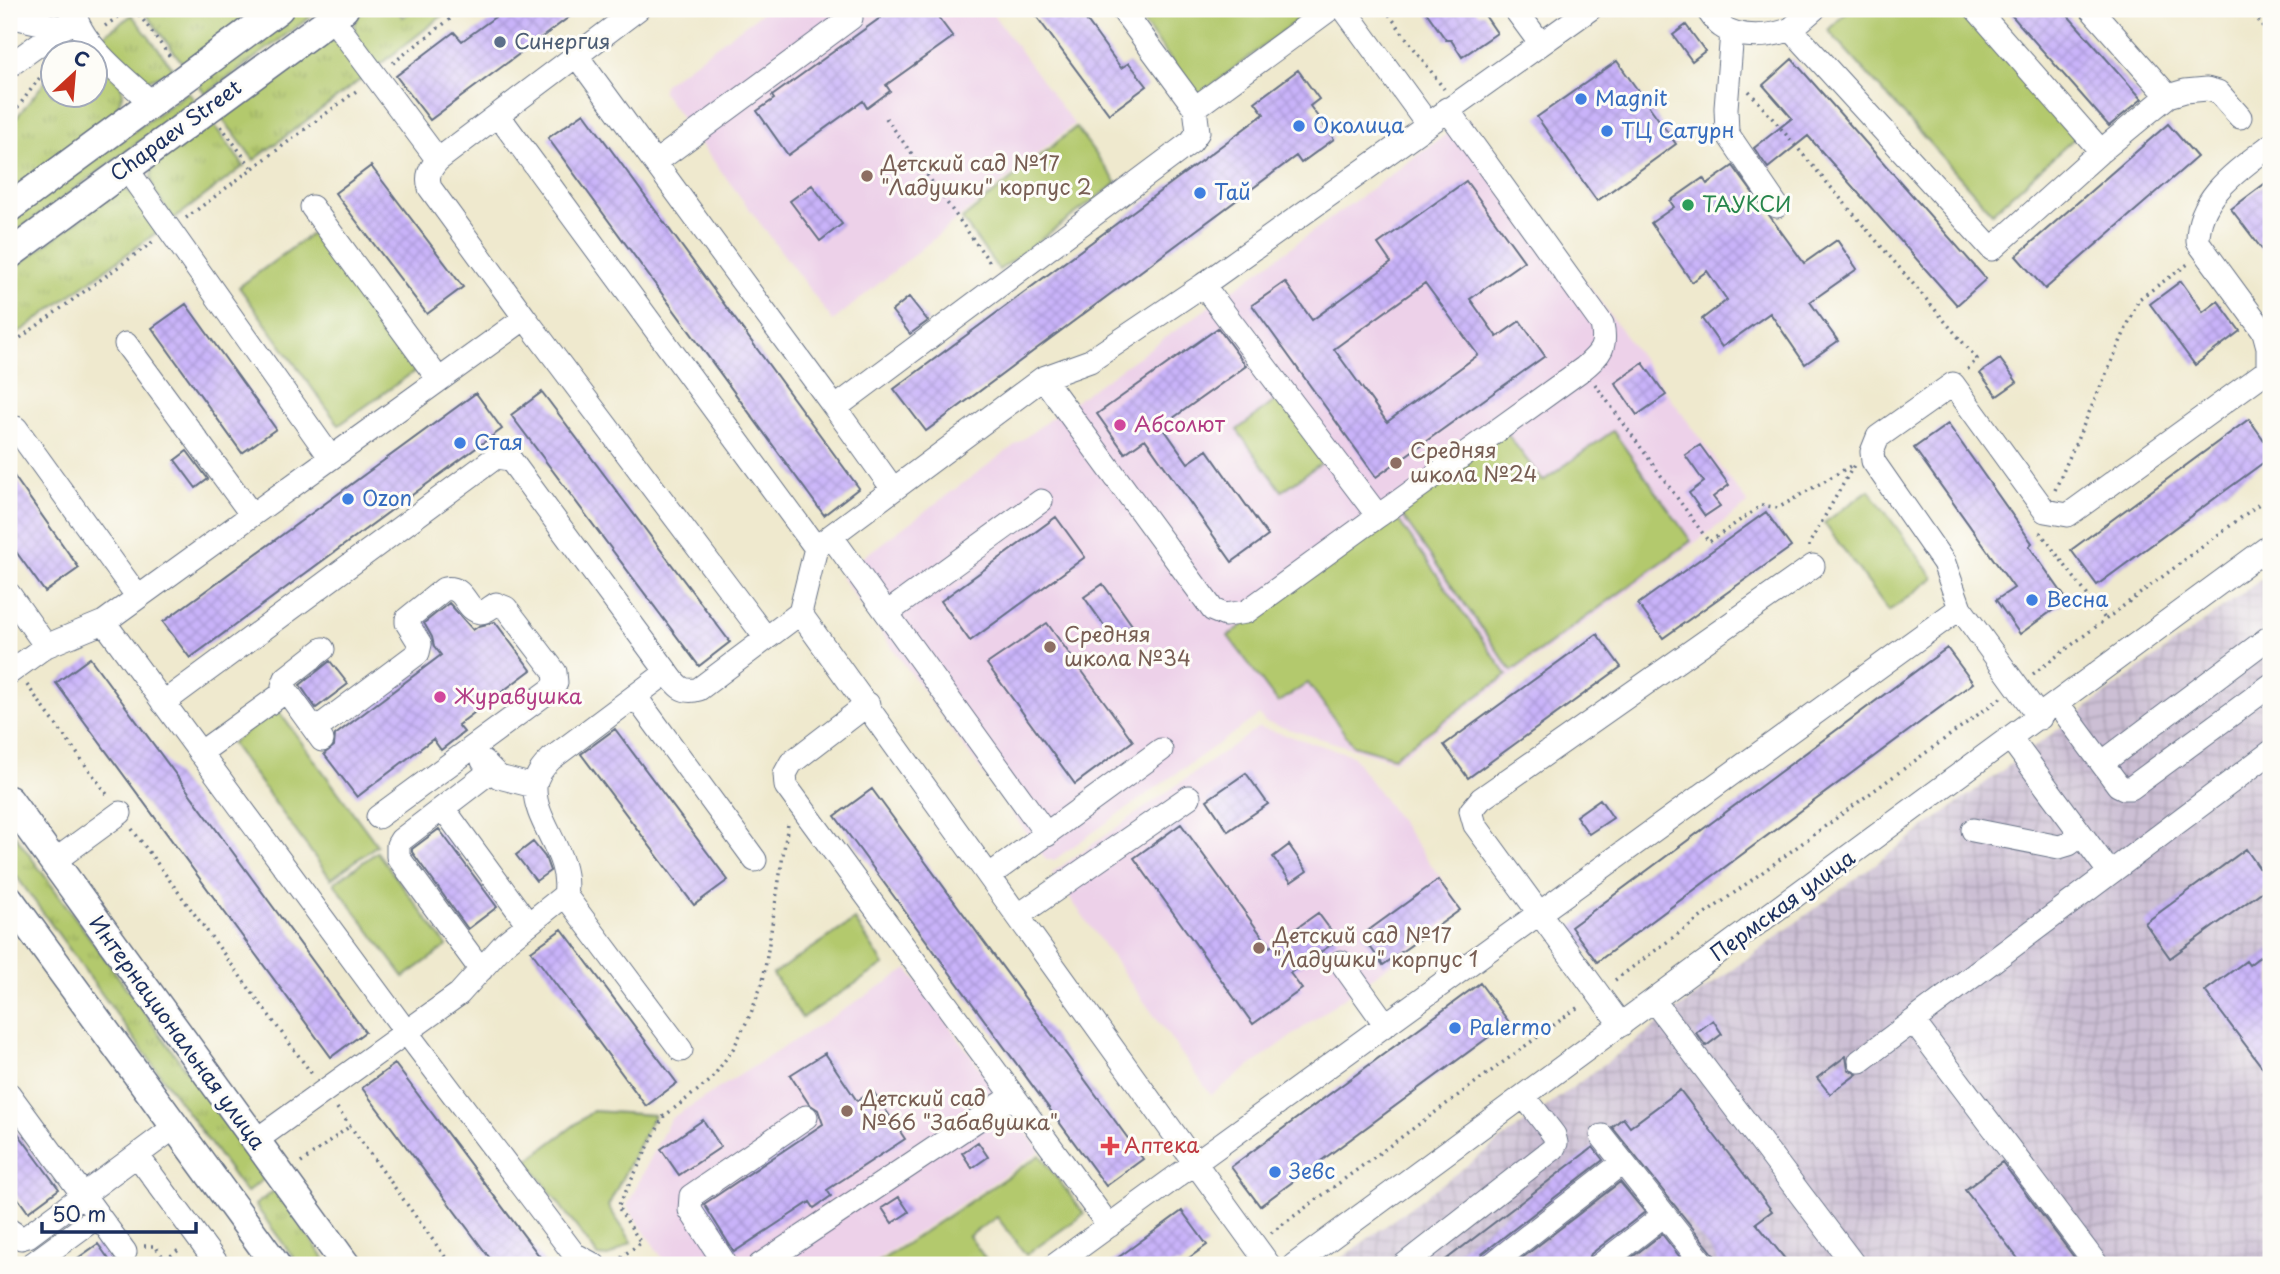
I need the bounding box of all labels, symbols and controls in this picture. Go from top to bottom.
place label: Синергия [514,24,610,56]
marker: Синергия [492,34,508,50]
north arrow [38,38,108,108]
text: С [69,42,94,74]
street label: Chapaev Street [102,71,247,188]
place label: Magnit [1595,81,1668,113]
marker: Magnit [1573,91,1589,107]
place label: Околица [1313,108,1405,140]
place label: ТЦ Сатурн [1621,113,1735,145]
marker: Околица [1291,118,1307,134]
marker: ТЦ Сатурн [1599,123,1615,139]
place label: Детский сад №17 "Ладушки" корпус 2 [880,146,1092,202]
marker: Детский сад №17 "Ладушки" корпус 2 [859,168,875,184]
place label: Тай [1214,175,1251,207]
marker: Тай [1192,185,1208,201]
place label: ТАУКСИ [1702,187,1791,219]
marker: ТАУКСИ [1680,197,1696,213]
place label: Абсолют [1134,407,1226,439]
marker: Абсолют [1112,417,1128,433]
place label: Стая [474,425,523,457]
place label: Средняя школа №24 [1410,433,1537,489]
marker: Стая [452,435,468,451]
marker: Средняя школа №24 [1388,455,1404,471]
place label: Ozon [362,481,412,513]
marker: Ozon [340,491,356,507]
place label: Весна [2046,582,2108,614]
marker: Весна [2024,592,2040,608]
place label: Средняя школа №34 [1064,617,1191,673]
marker: Средняя школа №34 [1042,639,1058,655]
place label: Журавушка [454,679,583,711]
marker: Журавушка [432,689,448,705]
street label: Пермская улица [1703,840,1861,968]
street label: Интернациональная улица [83,908,275,1156]
place label: Детский сад №17 "Ладушки" корпус 1 [1272,918,1478,974]
marker: Детский сад №17 "Ладушки" корпус 1 [1251,940,1267,956]
place label: Palermo [1469,1010,1552,1042]
marker: Palermo [1447,1020,1463,1036]
place label: Детский сад №66 "Забавушка" [860,1081,1058,1137]
marker: Детский сад №66 "Забавушка" [839,1103,855,1119]
place label: Аптека [1124,1128,1199,1160]
marker: Аптека [1102,1138,1118,1154]
place label: Зевс [1289,1154,1335,1186]
marker: Зевс [1267,1164,1283,1180]
scale bar [42,1190,196,1234]
text: 50 m [52,1197,106,1229]

